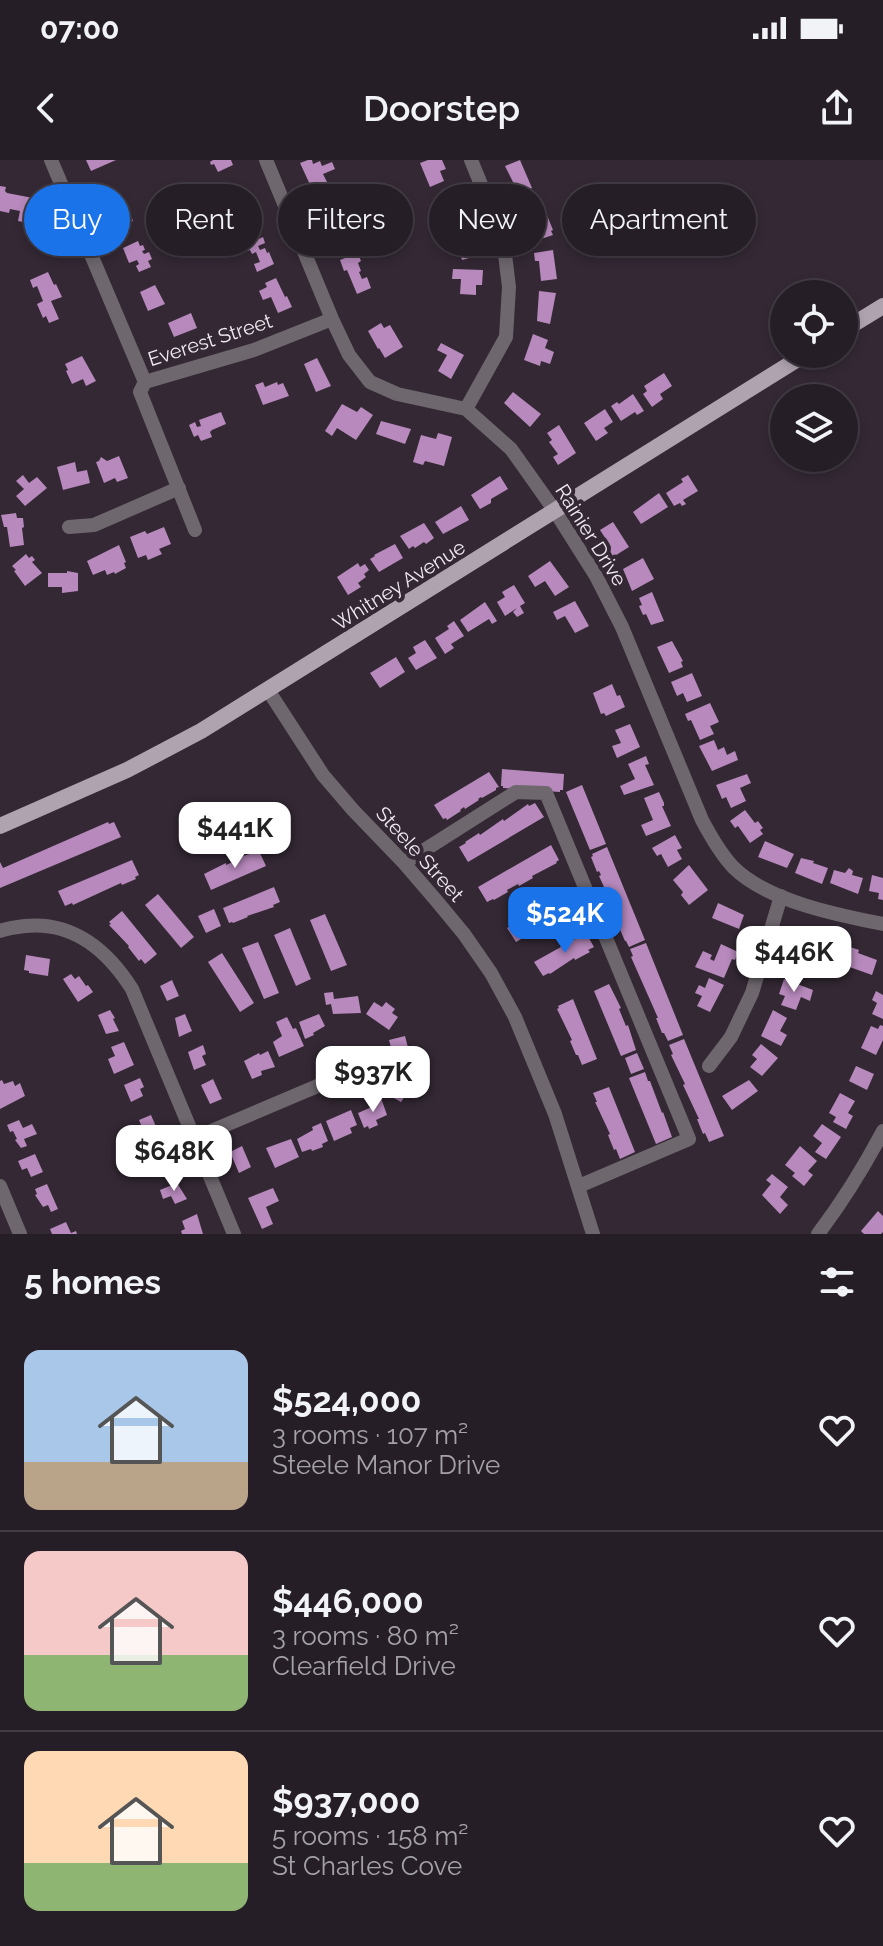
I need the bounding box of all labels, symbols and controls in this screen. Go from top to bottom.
text: 07:00 [40,11,120,46]
icon: back [24,86,68,130]
icon: share [815,86,859,130]
text: Doorstep [363,87,520,129]
chip: Buy [24,184,130,256]
chip: Rent [146,184,262,256]
chip: Filters [278,184,413,256]
chip: New [429,184,546,256]
chip: Apartment [562,184,756,256]
map controls [770,280,858,472]
button: locate [770,280,858,368]
street label: Everest Street [145,309,275,371]
button: layers [770,384,858,472]
street label: Rainier Drive [550,480,632,590]
street label: Whitney Avenue [328,534,470,635]
street label: Steele Street [371,801,469,907]
pin: $441K [179,802,291,870]
text: $441K [197,813,273,843]
pin: $524K [509,887,621,955]
text: $524K [526,898,604,928]
pin: $446K [738,926,850,994]
text: $446K [754,937,834,967]
pin: $937K [317,1046,429,1114]
text: $937K [334,1057,412,1087]
pin: $648K [118,1125,230,1193]
text: $648K [134,1136,214,1166]
icon: filters [815,1260,859,1304]
text: 5 homes [24,1262,161,1302]
text: $524,000 [272,1380,422,1420]
icon: home [88,1382,184,1478]
icon: heart [815,1408,859,1452]
text: 3 rooms · 107 m² [272,1420,468,1450]
text: Steele Manor Drive [272,1450,500,1480]
text: $446,000 [272,1581,424,1621]
icon: home [88,1583,184,1679]
icon: heart [815,1609,859,1653]
text: 3 rooms · 80 m² [272,1621,459,1651]
text: Clearfield Drive [272,1651,456,1681]
text: $937,000 [272,1781,420,1821]
icon: home [88,1783,184,1879]
icon: heart [815,1809,859,1853]
text: 5 rooms · 158 m² [272,1821,468,1851]
text: St Charles Cove [272,1851,462,1881]

